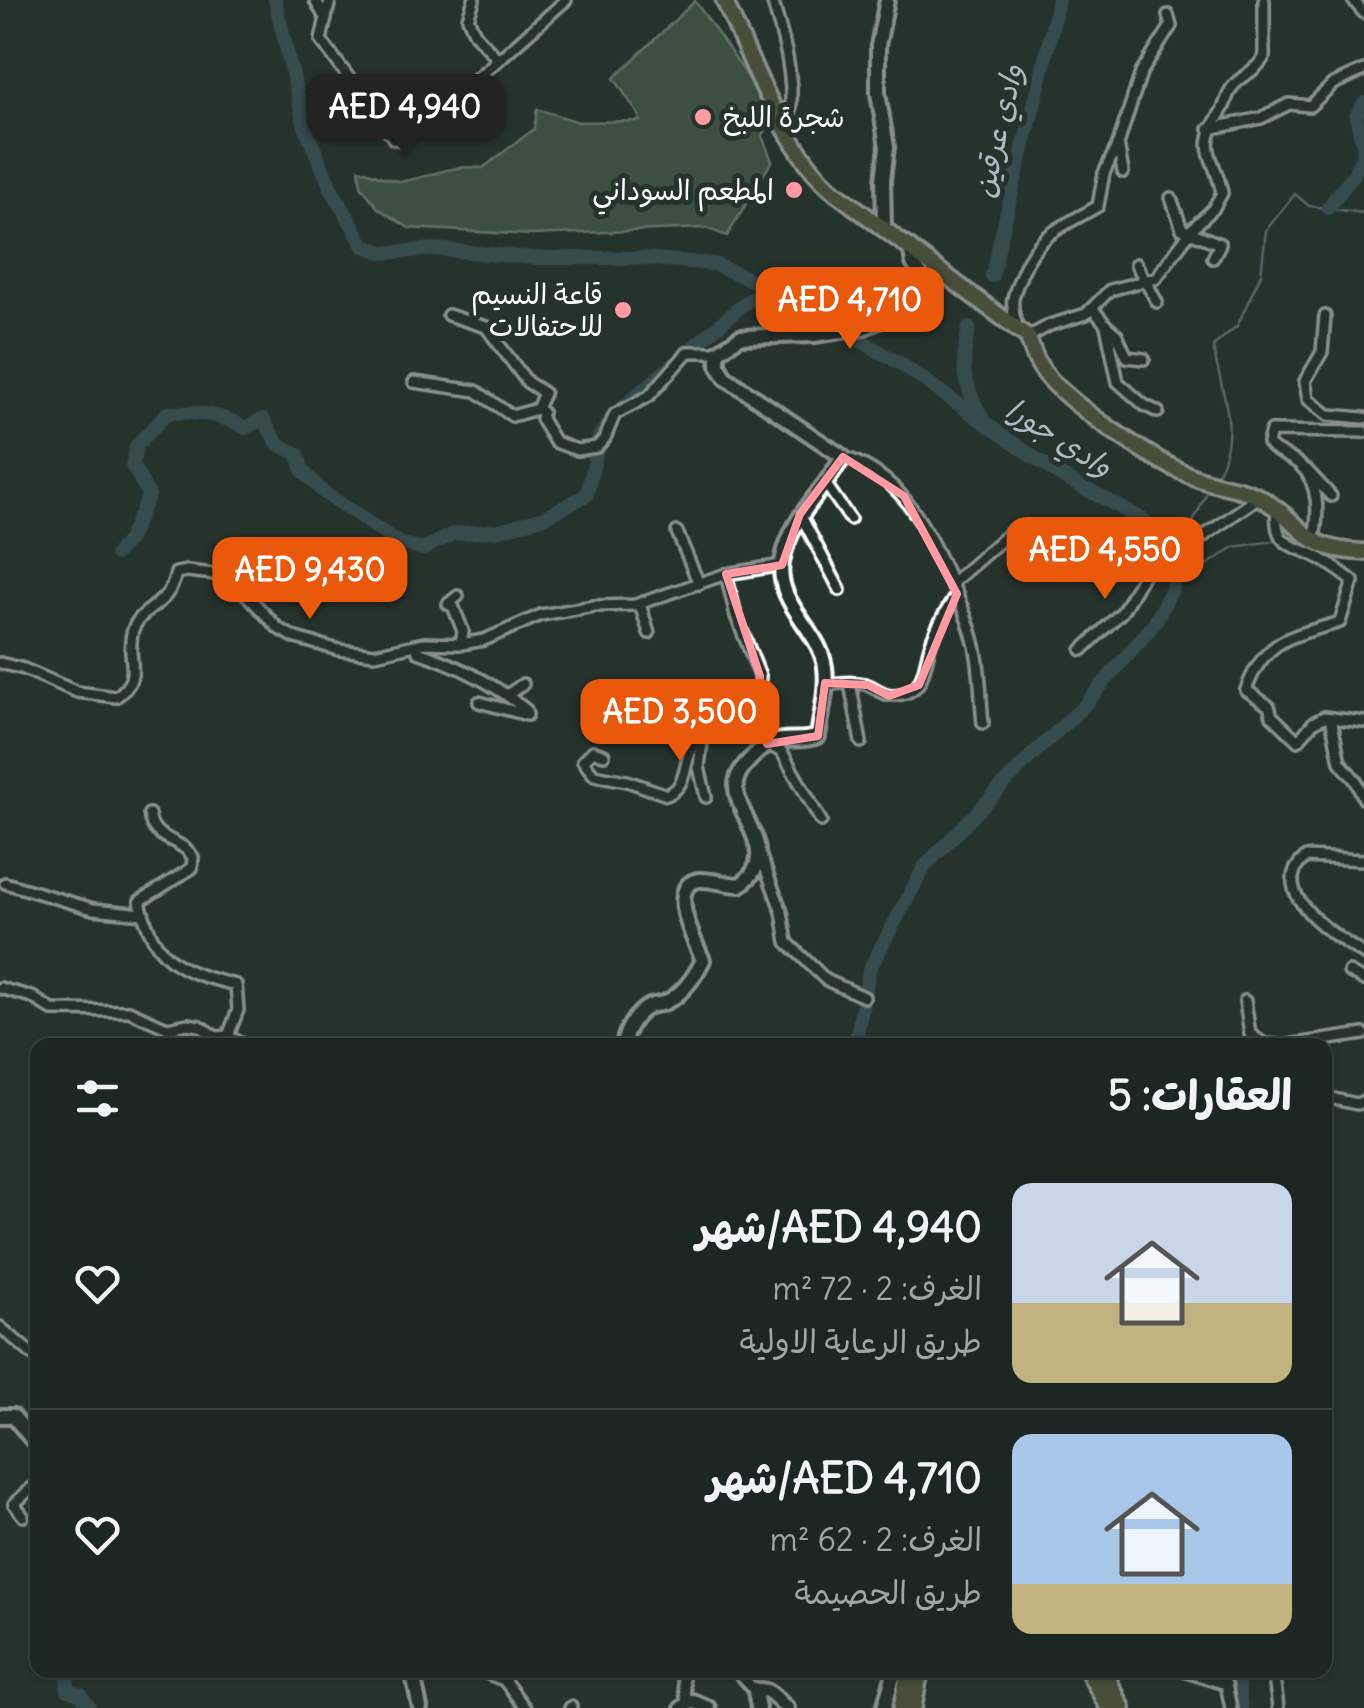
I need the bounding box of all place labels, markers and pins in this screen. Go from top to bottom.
pin: AED 4,940 [291,74,519,159]
place label: شجرة اللبخ [723,99,845,136]
marker: شجرة اللبخ [692,106,714,128]
place label: المطعم السوداني [592,172,774,215]
marker: المطعم السوداني [783,179,805,201]
pin: AED 4,710 [736,267,964,352]
place label: قاعة النسيم للاحتفالات [471,276,603,344]
marker: قاعة النسيم للاحتفالات [612,299,634,321]
pin: AED 4,550 [991,517,1219,602]
pin: AED 9,430 [196,537,424,622]
pin: AED 3,500 [566,679,794,764]

